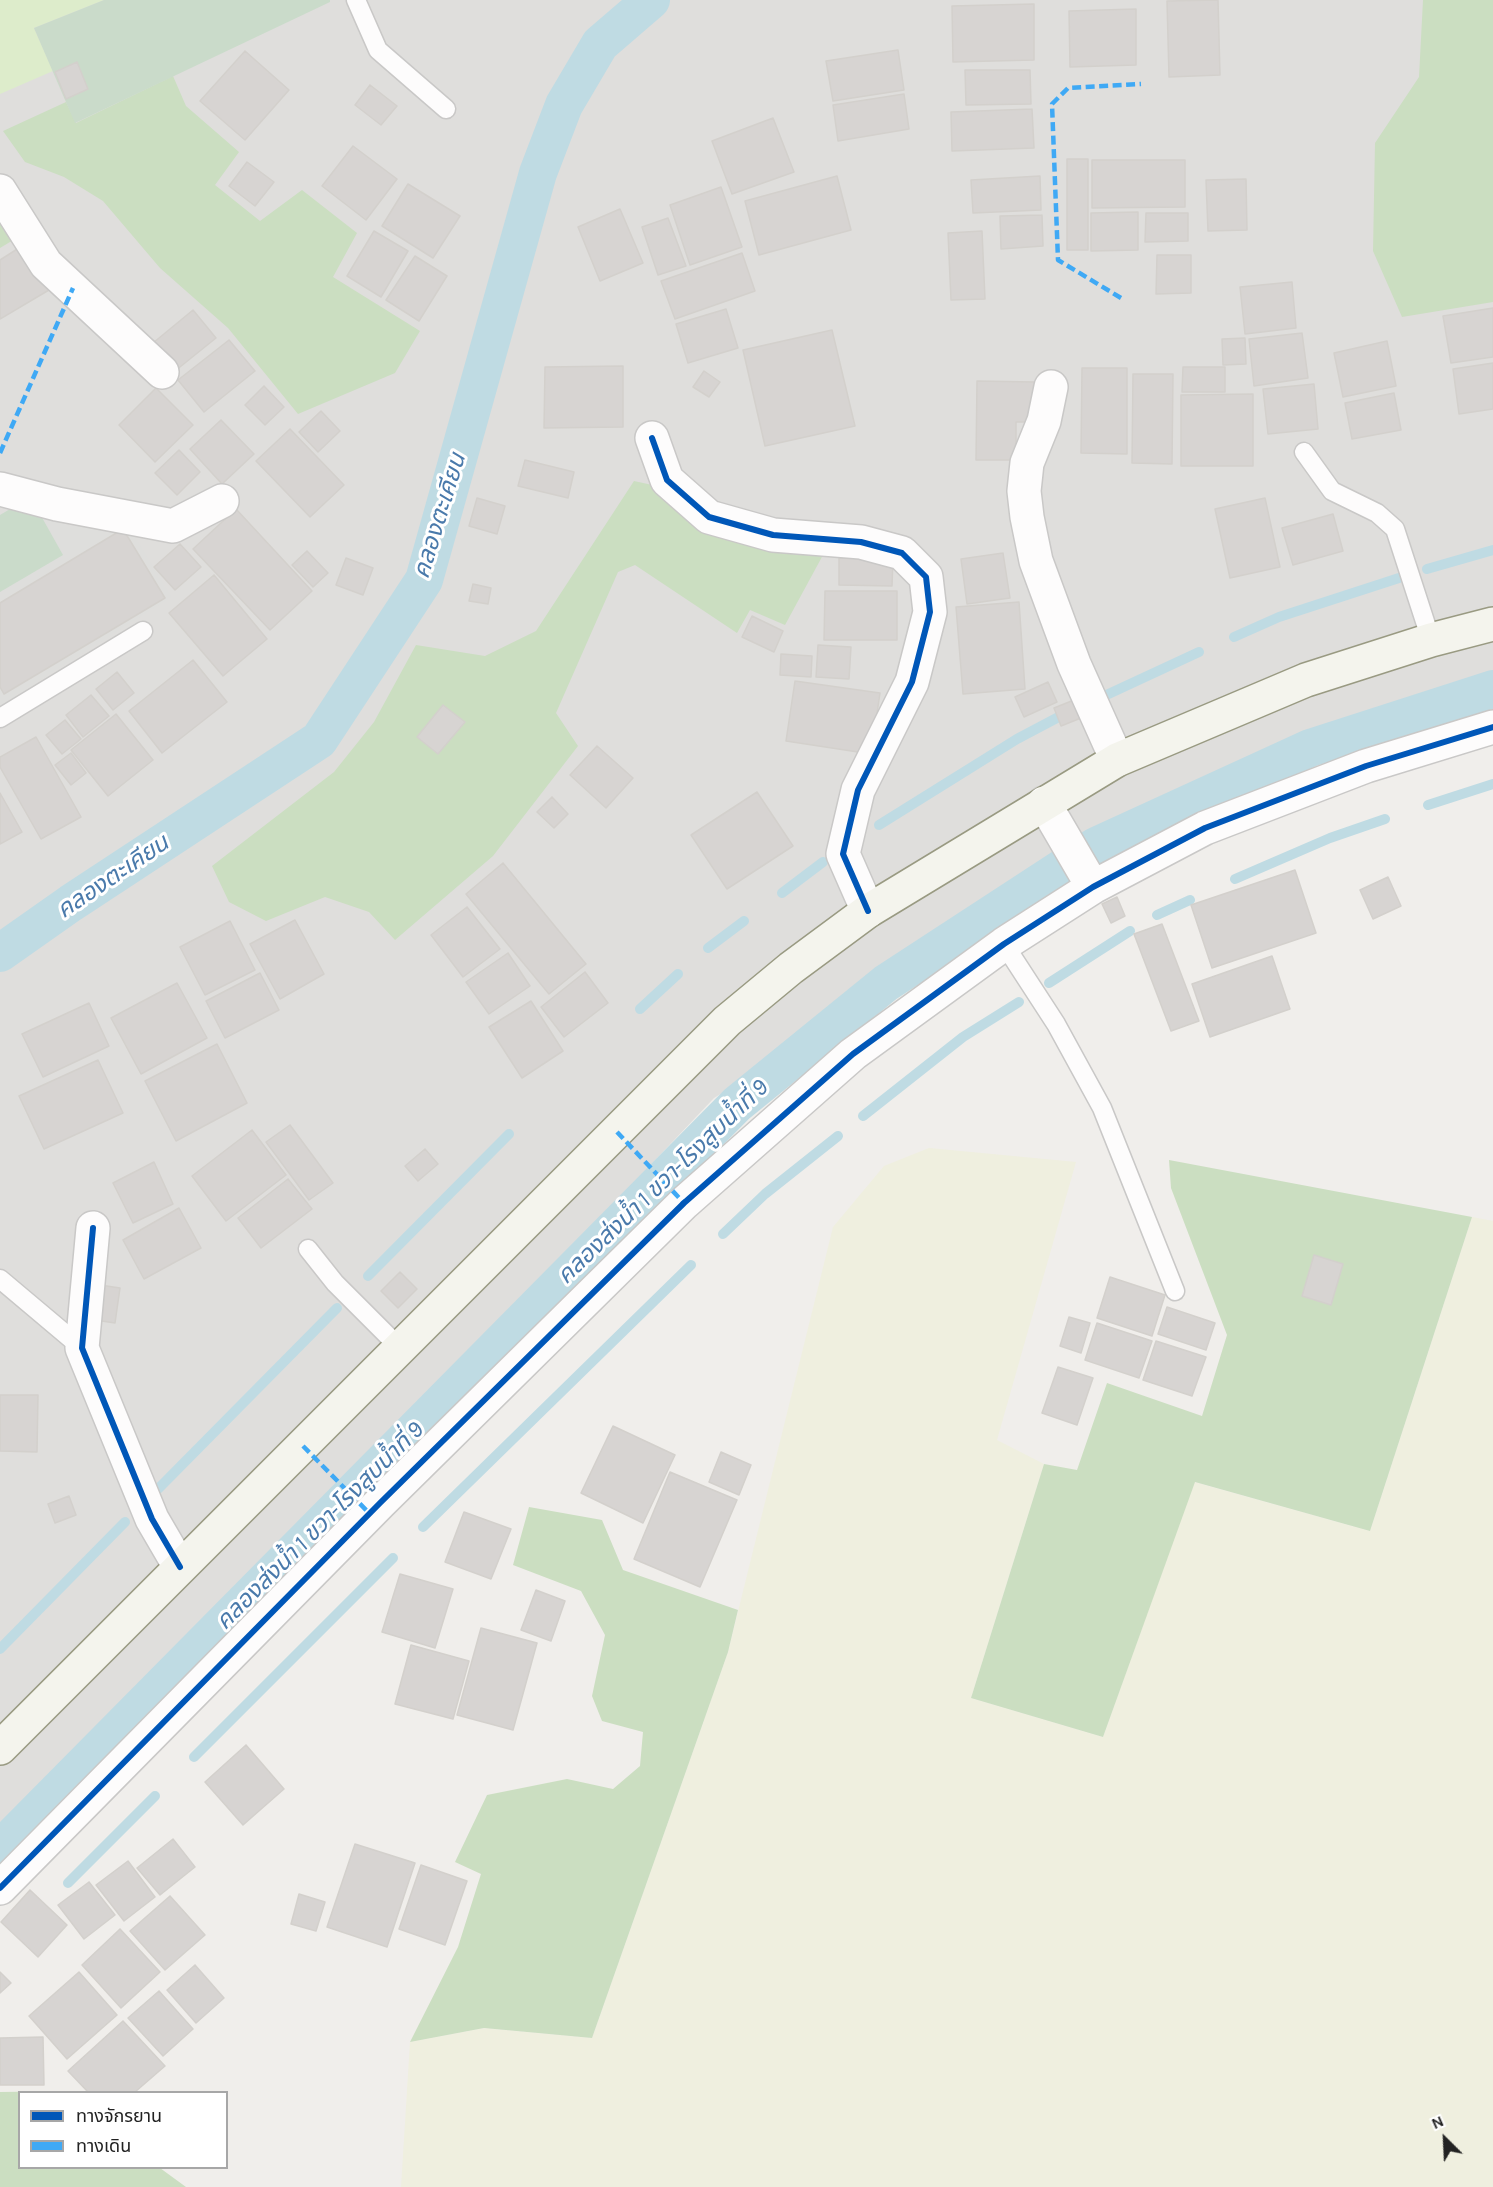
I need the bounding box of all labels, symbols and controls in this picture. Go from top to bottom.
water label: คลองตะเคียน [407,450,473,582]
water label: คลองตะเคียน [51,829,175,925]
water label: คลองส่งน้ำ 1 ขวา-โรงสูบน้ำที่ 9 [551,1074,775,1290]
water label: คลองส่งน้ำ 1 ขวา-โรงสูบน้ำที่ 9 [210,1416,430,1636]
legend [18,2091,228,2169]
text: ทางจักรยาน [76,2105,162,2127]
north arrow [1415,2109,1475,2169]
text: N [1428,2111,1447,2133]
text: ทางเดิน [76,2135,131,2157]

